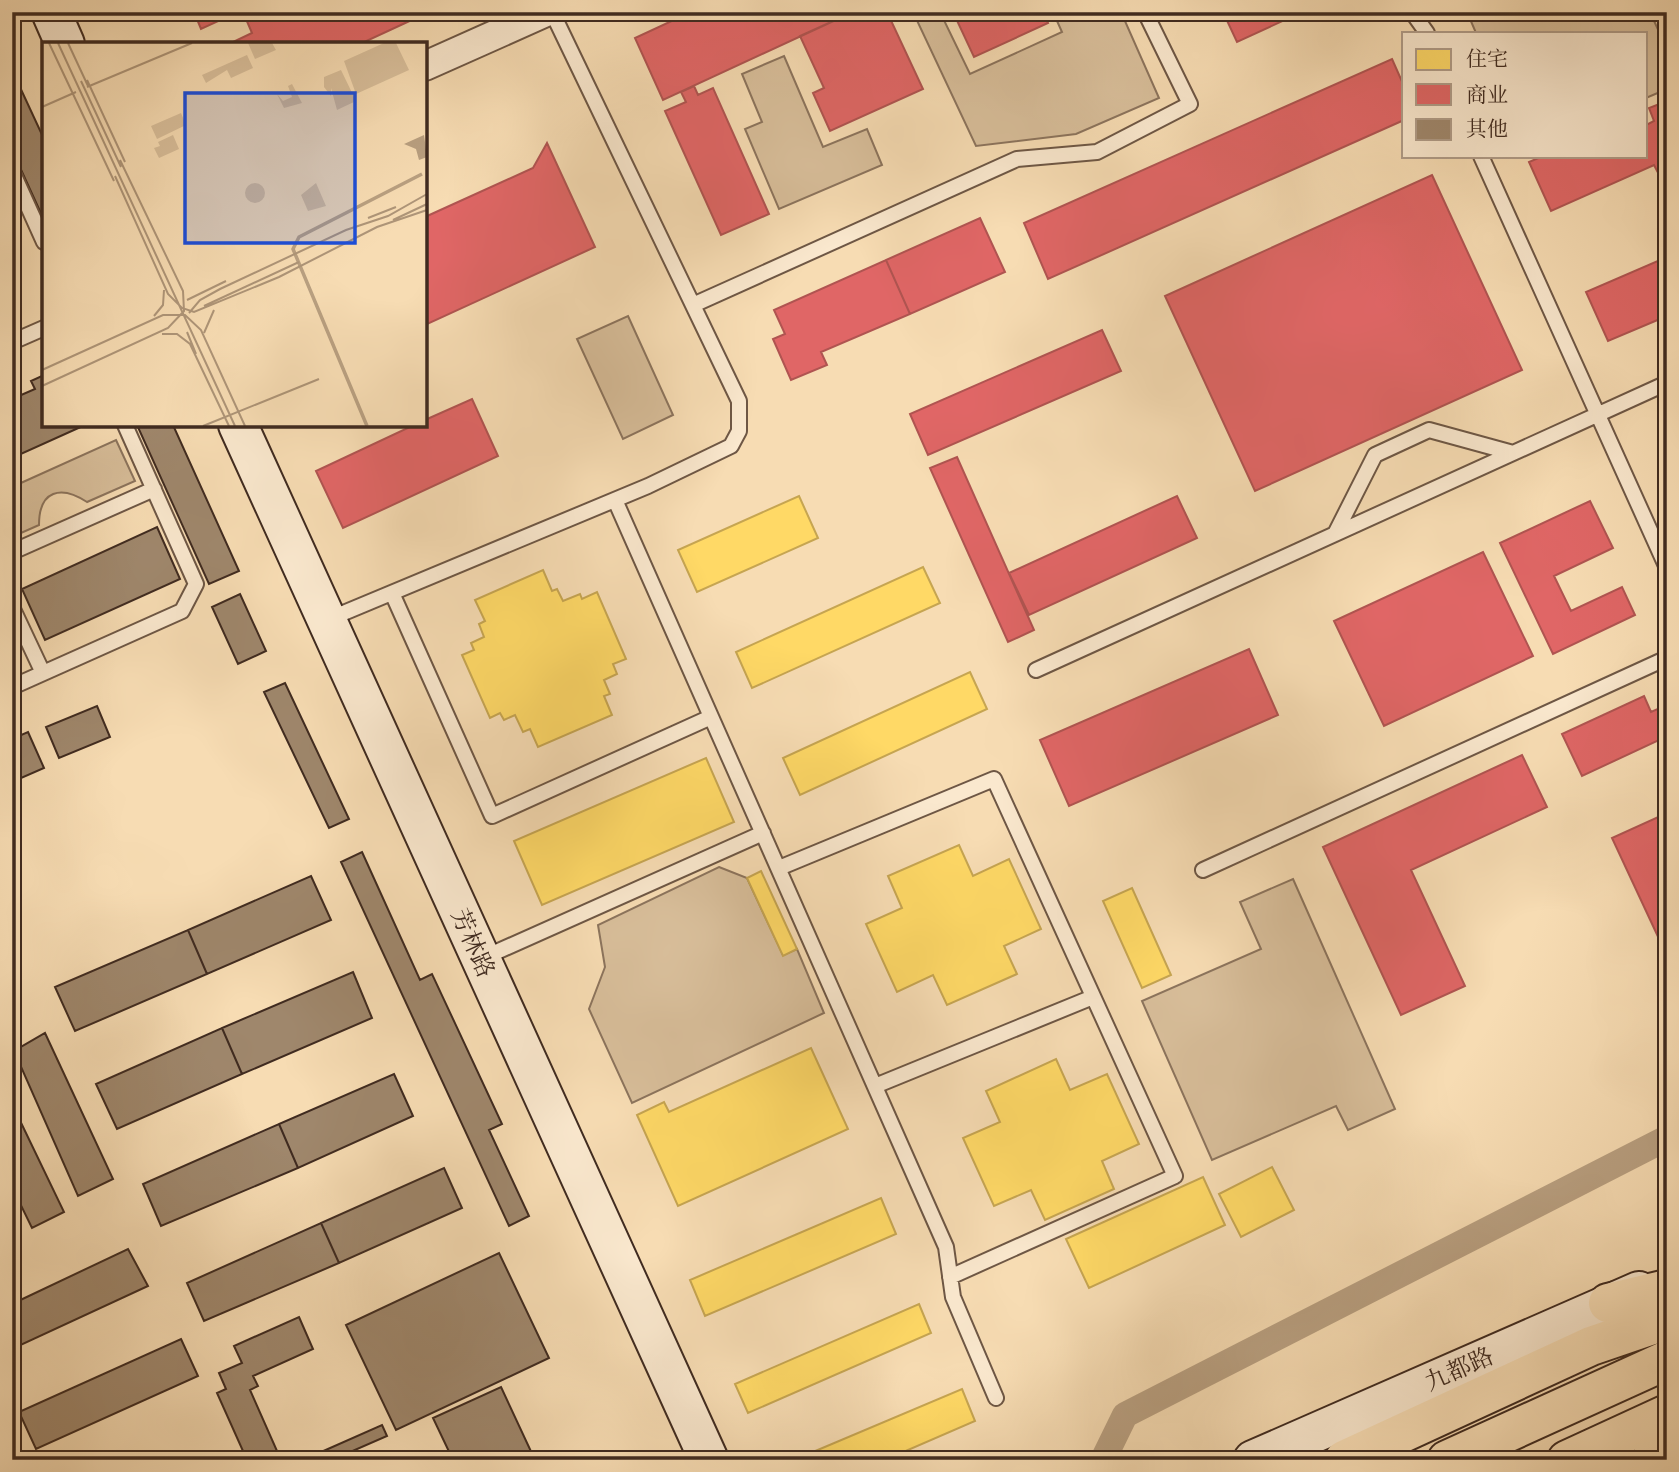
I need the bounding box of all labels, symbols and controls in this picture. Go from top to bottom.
legend [1402,32,1648,158]
inset map [42,42,427,427]
text: 住宅 [1466,47,1508,74]
text: 商业 [1466,83,1508,110]
text: 其他 [1466,117,1508,144]
street label: 芳林路 [443,904,500,983]
street label: 九都路 [1420,1342,1499,1399]

